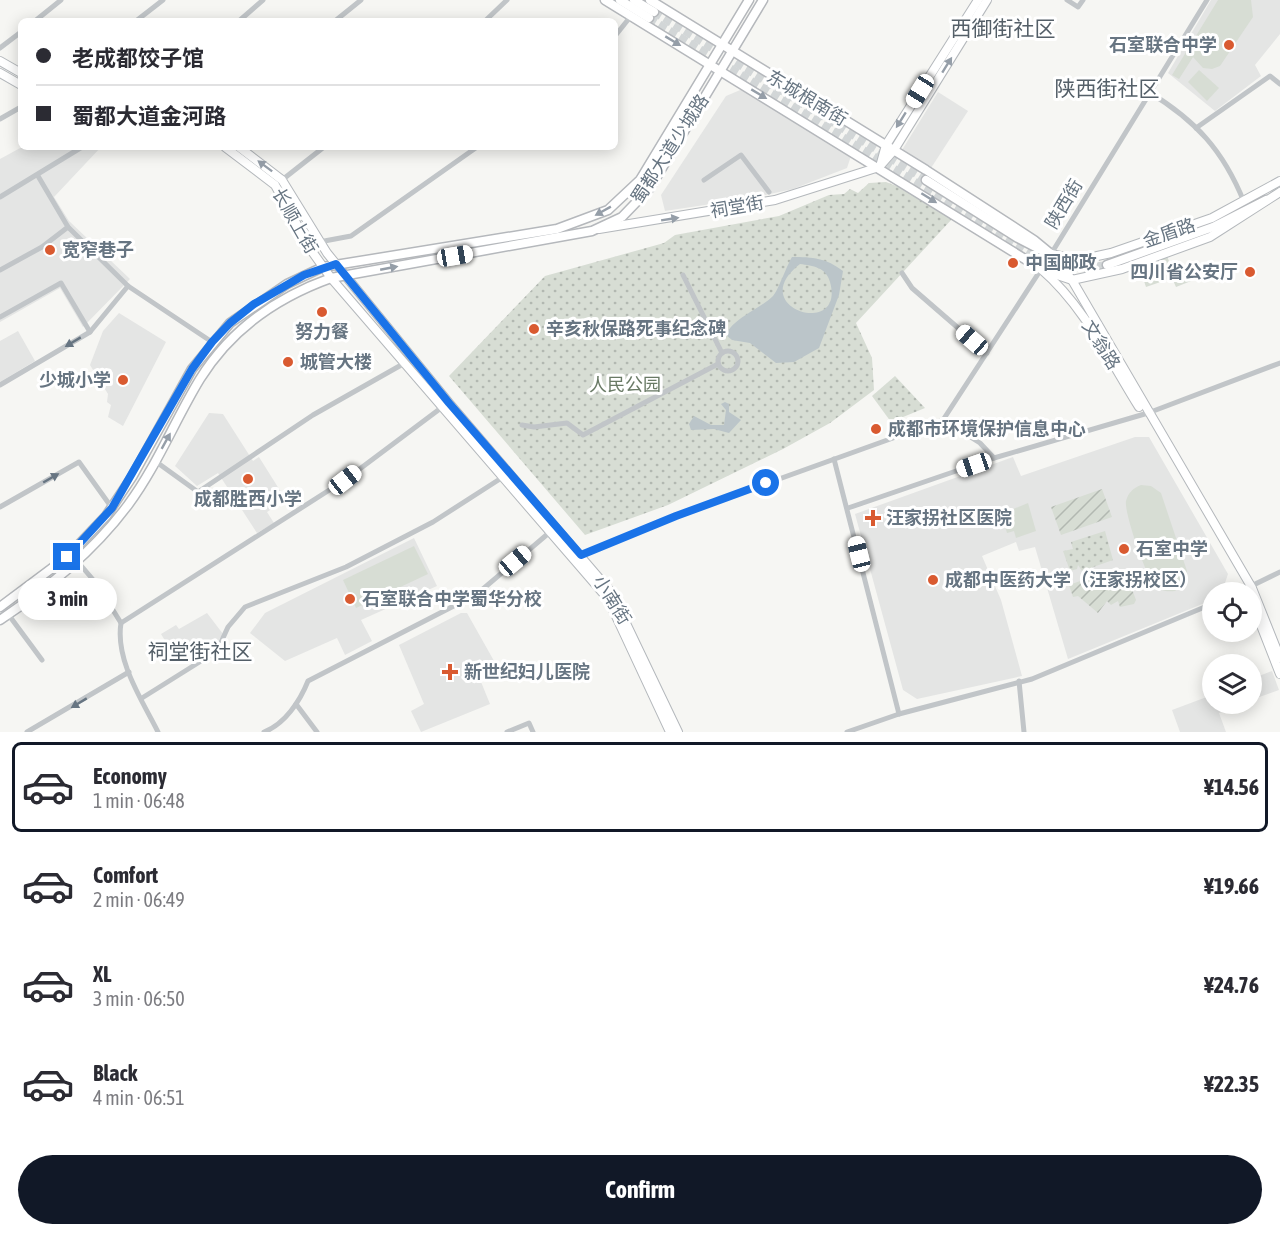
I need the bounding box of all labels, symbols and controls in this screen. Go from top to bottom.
district label: 西御街社区 [951,16,1056,40]
place label: 石室联合中学 [1109,34,1217,55]
one-way arrow [665,36,681,47]
marker: 石室联合中学 [1222,38,1236,52]
text: 老成都饺子馆 [72,45,204,71]
one-way arrow [942,56,953,73]
street label: 东城根南街 [763,65,851,130]
car [903,71,937,111]
district label: 陕西街社区 [1055,76,1160,100]
one-way arrow [751,89,767,100]
street label: 蜀都大道少城路 [626,90,713,207]
text: 蜀都大道金河路 [72,103,226,129]
one-way arrow [896,112,907,129]
one-way arrow [257,161,272,173]
street label: 陕西街 [1041,175,1086,232]
street label: 长顺上街 [268,184,323,257]
street label: 祠堂街 [709,191,765,222]
one-way arrow [921,193,937,204]
one-way arrow [595,206,612,216]
one-way arrow [661,214,680,223]
street label: 金盾路 [1140,214,1198,251]
place label: 宽窄巷子 [62,239,134,260]
marker: 宽窄巷子 [43,243,57,257]
car [436,244,474,268]
place label: 中国邮政 [1025,252,1097,273]
marker: 中国邮政 [1006,256,1020,270]
place label: 四川省公安厅 [1130,261,1238,282]
one-way arrow [380,263,399,272]
marker: 四川省公安厅 [1243,265,1257,279]
marker: 努力餐 [315,305,329,319]
street label: 文翁路 [1078,316,1125,373]
place label: 辛亥秋保路死事纪念碑 [546,318,726,339]
place label: 努力餐 [295,321,349,342]
car [953,321,991,359]
marker: 辛亥秋保路死事纪念碑 [527,322,541,336]
one-way arrow [65,336,81,347]
place label: 城管大楼 [300,351,372,372]
marker: 城管大楼 [281,355,295,369]
place label: 少城小学 [39,369,111,390]
marker: 少城小学 [116,373,130,387]
park label: 人民公园 [589,374,661,395]
place label: 成都市环境保护信息中心 [888,418,1086,439]
marker: 成都市环境保护信息中心 [869,422,883,436]
one-way arrow [161,432,171,449]
car [954,451,994,479]
car [325,462,365,498]
route start [752,469,779,496]
marker: 成都胜西小学 [241,472,255,486]
one-way arrow [43,473,60,483]
place label: 成都胜西小学 [194,488,302,509]
place label: 汪家拐社区医院 [886,507,1012,528]
marker: 汪家拐社区医院 [864,509,882,527]
car [846,534,872,574]
place label: 石室中学 [1136,538,1208,559]
marker: 石室中学 [1117,542,1131,556]
route end [53,543,80,570]
car [495,543,535,579]
place label: 成都中医药大学（汪家拐校区） [945,569,1197,590]
street label: 小南街 [589,571,636,628]
marker: 成都中医药大学（汪家拐校区） [926,573,940,587]
callout: 3 min [17,578,116,620]
map controls [1202,582,1262,714]
button: locate [1202,582,1262,642]
text: 3 min [47,587,88,610]
place label: 石室联合中学蜀华分校 [362,588,542,609]
marker: 石室联合中学蜀华分校 [343,592,357,606]
district label: 祠堂街社区 [148,639,253,663]
button: layers [1202,654,1262,714]
place label: 新世纪妇儿医院 [464,661,590,682]
marker: 新世纪妇儿医院 [441,663,459,681]
one-way arrow [71,697,87,708]
icon: car [21,760,75,814]
text: Economy [93,763,167,789]
text: ¥14.56 [1204,774,1259,800]
text: 1 min · 06:48 [93,789,185,812]
icon: car [21,859,75,913]
text: Comfort [93,862,158,888]
text: ¥19.66 [1204,873,1259,899]
text: 2 min · 06:49 [93,888,185,911]
icon: car [21,958,75,1012]
text: XL [93,961,111,987]
text: ¥24.76 [1204,972,1259,998]
text: 3 min · 06:50 [93,987,185,1010]
icon: car [21,1057,75,1111]
text: Black [93,1060,137,1086]
text: ¥22.35 [1204,1071,1259,1097]
text: 4 min · 06:51 [93,1086,185,1109]
button: Confirm [18,1155,1262,1224]

